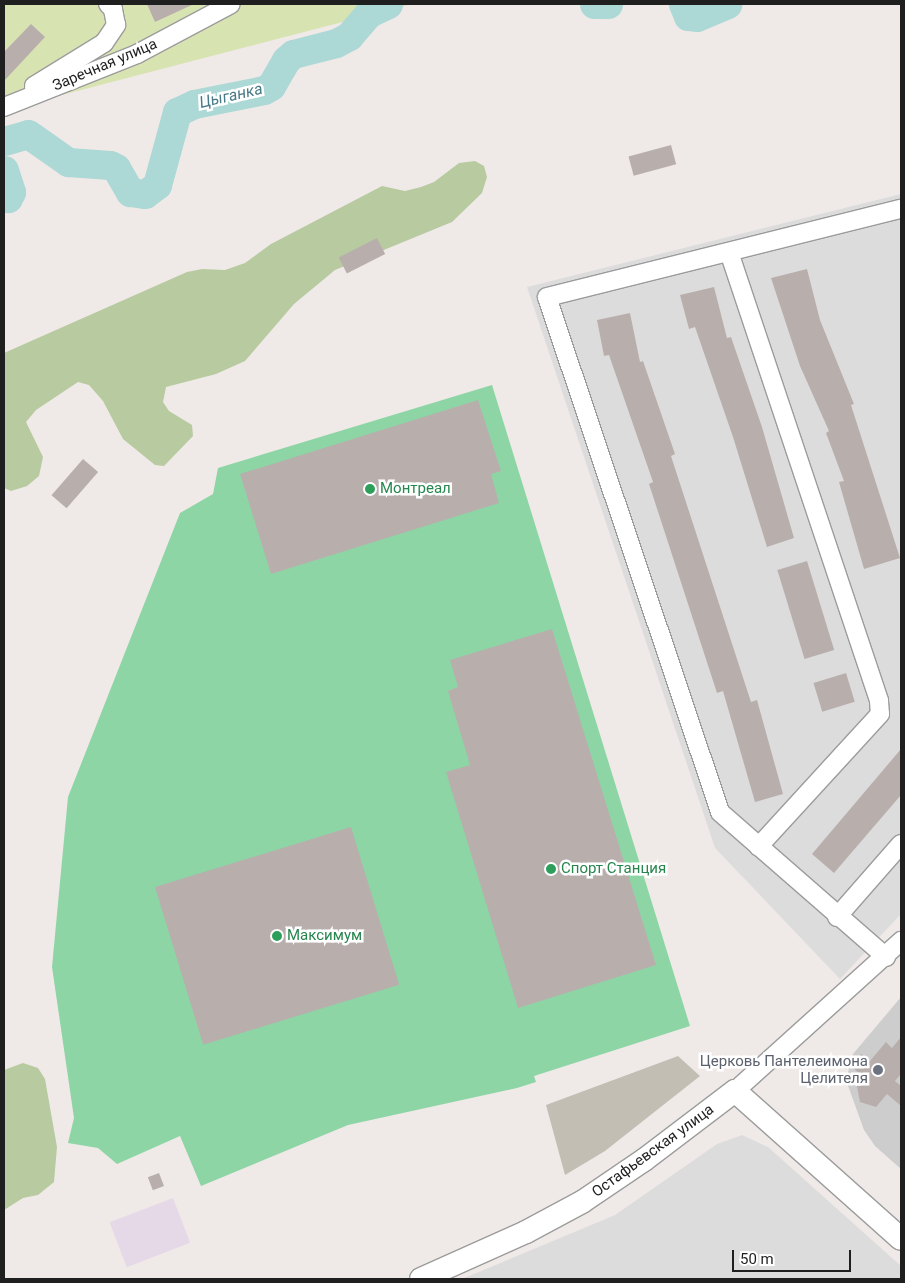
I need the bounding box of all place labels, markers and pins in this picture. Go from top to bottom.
place label: Монтреал [380,480,451,498]
marker: Монтреал [364,483,376,495]
place label: Спорт Станция [561,860,666,878]
marker: Спорт Станция [545,863,557,875]
place label: Максимум [287,927,362,945]
marker: Максимум [271,930,283,942]
place label: Церковь Пантелеимона Целителя [700,1052,868,1087]
marker: Церковь Пантелеимона Целителя [872,1064,884,1076]

